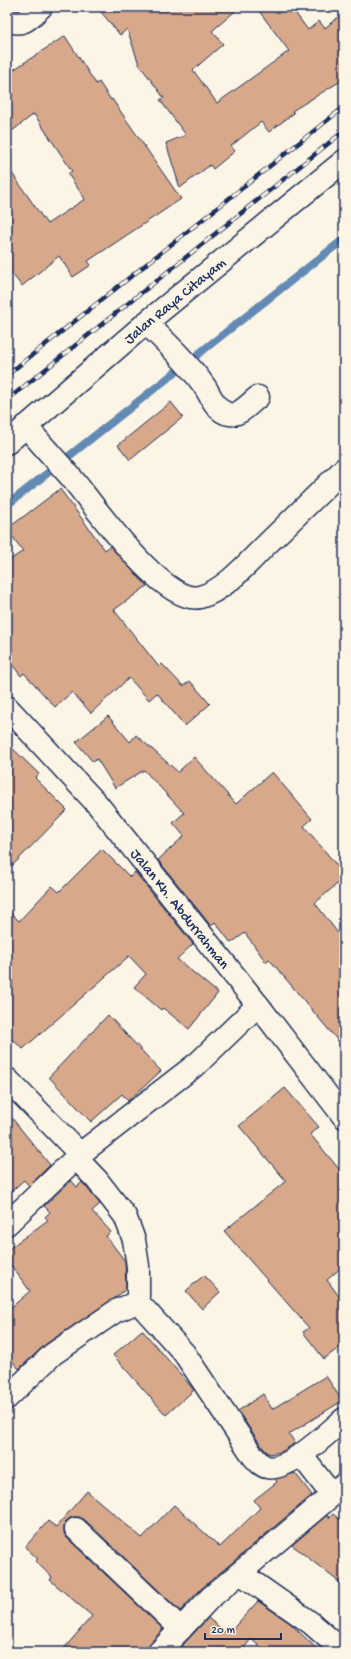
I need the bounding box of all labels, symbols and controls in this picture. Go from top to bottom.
street label: Jalan Raya Citayam [121,254,230,349]
street label: Jalan Kh. Abdurrahman [125,846,233,973]
scale bar [205,1615,281,1641]
text: 20 m [211,1624,236,1638]

